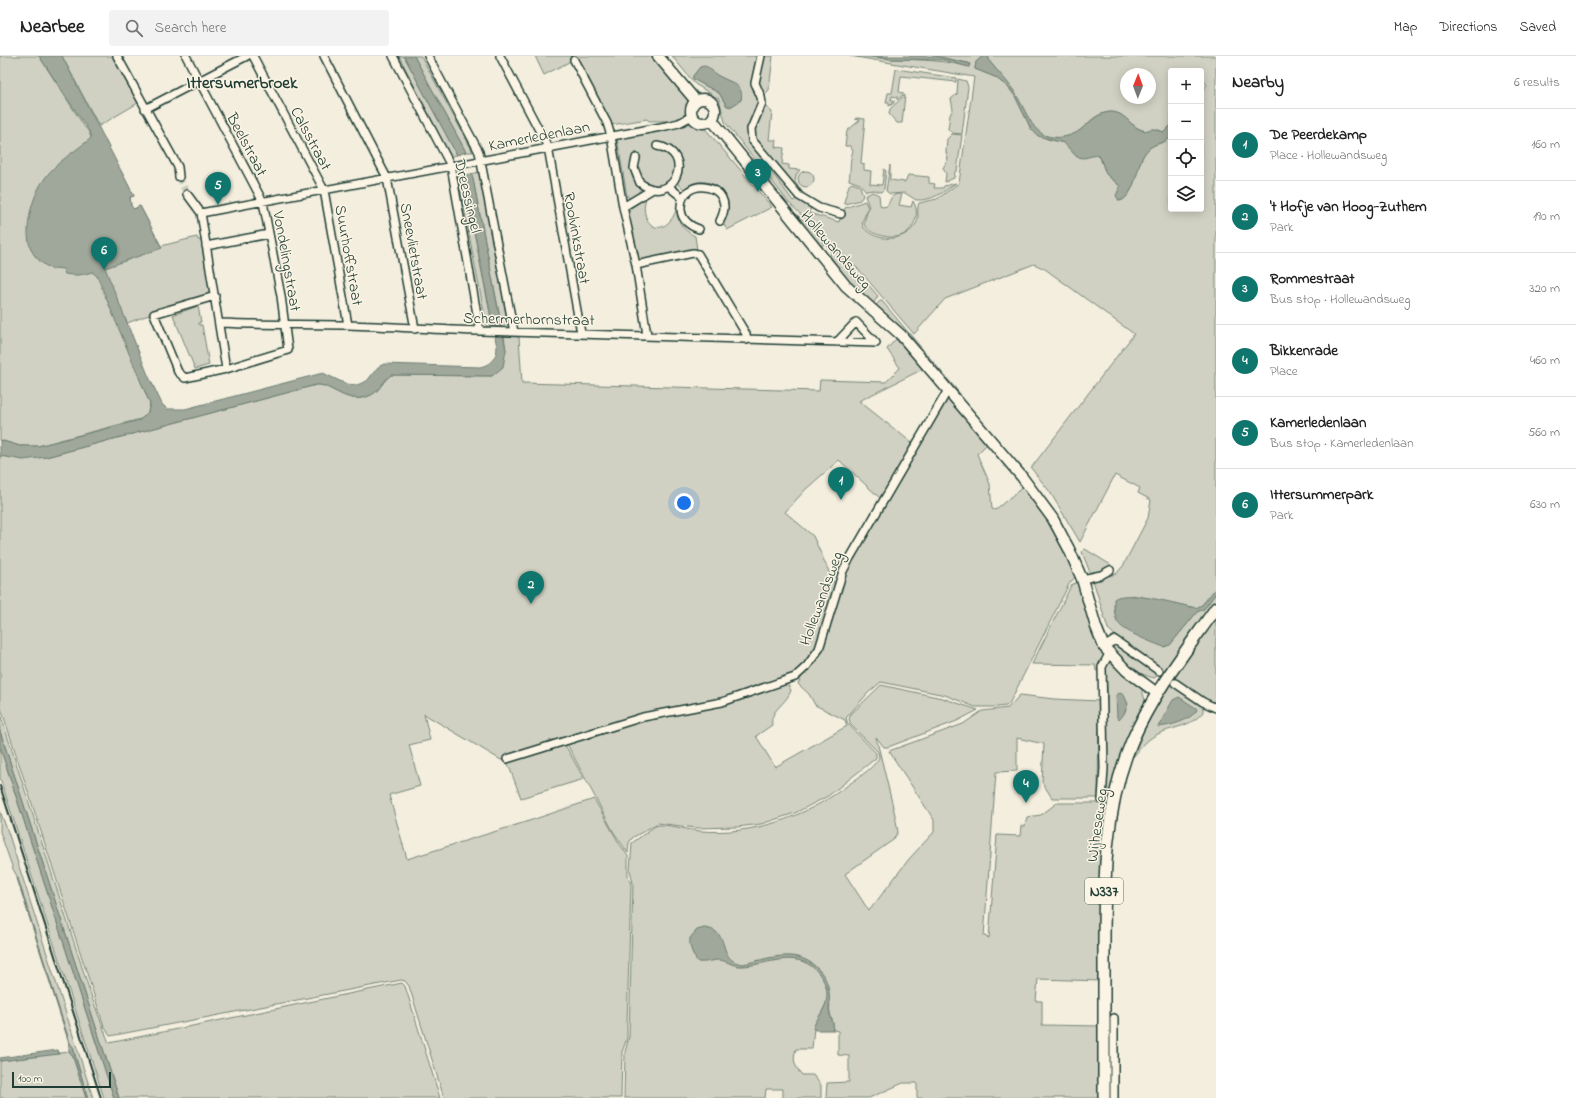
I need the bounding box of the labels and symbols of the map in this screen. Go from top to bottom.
north arrow [1120,68,1156,104]
district label: Ittersumerbroek [187,71,298,96]
street label: Calsstraat [283,103,337,176]
street label: Beelstraat [219,108,273,182]
street label: Kamerledenlaan [487,115,592,159]
street label: Dreessingel [447,156,487,236]
pin: 3 [745,159,771,192]
pin: 5 [205,172,231,205]
street label: Roolvinkstraat [556,191,596,287]
street label: Sneevlietstraat [393,201,433,302]
street label: Suurhoffstraat [327,203,369,308]
street label: Hollewandsweg [794,205,877,295]
street label: Vondelingstraat [265,208,307,314]
pin: 6 [91,237,117,270]
street label: Schermerhornstraat [463,307,596,333]
pin: 1 [828,467,854,500]
your location [674,493,694,513]
street label: Hollewandsweg [794,548,850,649]
pin: 2 [518,571,544,604]
pin: 4 [1013,770,1039,803]
street label: Wijheseweg [1081,787,1115,864]
road number: N337 [1085,878,1123,904]
scale bar [12,1070,111,1089]

